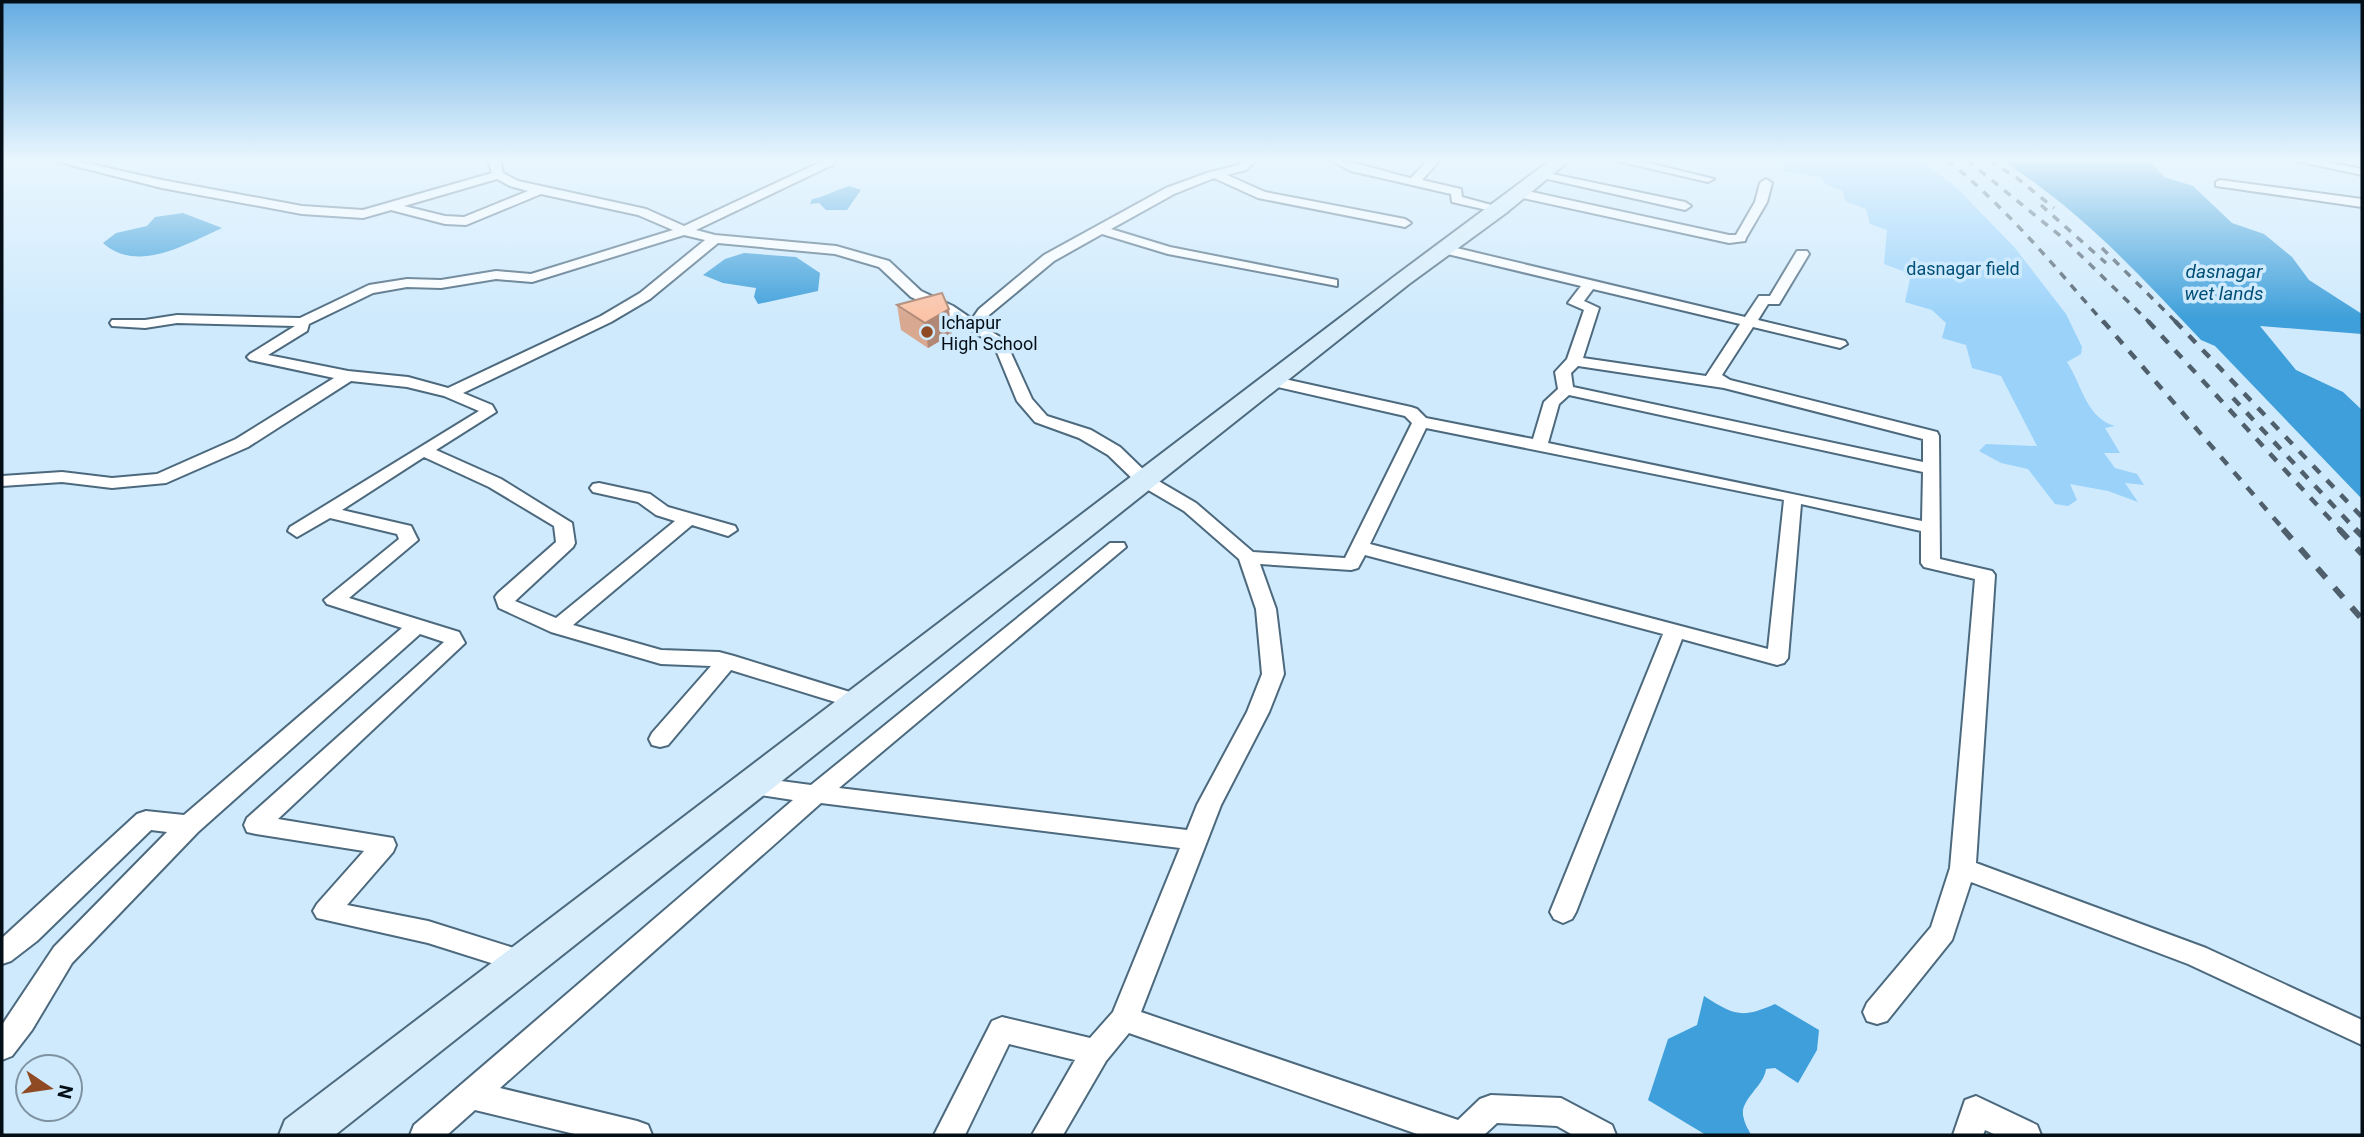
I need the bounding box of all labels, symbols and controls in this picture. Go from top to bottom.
park label: dasnagar field [1906,258,2020,279]
water label: dasnagar wet lands [2185,260,2263,305]
place label: Ichapur High School [941,312,1038,354]
marker: Ichapur High School [919,324,935,340]
north arrow [14,1053,84,1123]
text: N [52,1083,78,1101]

